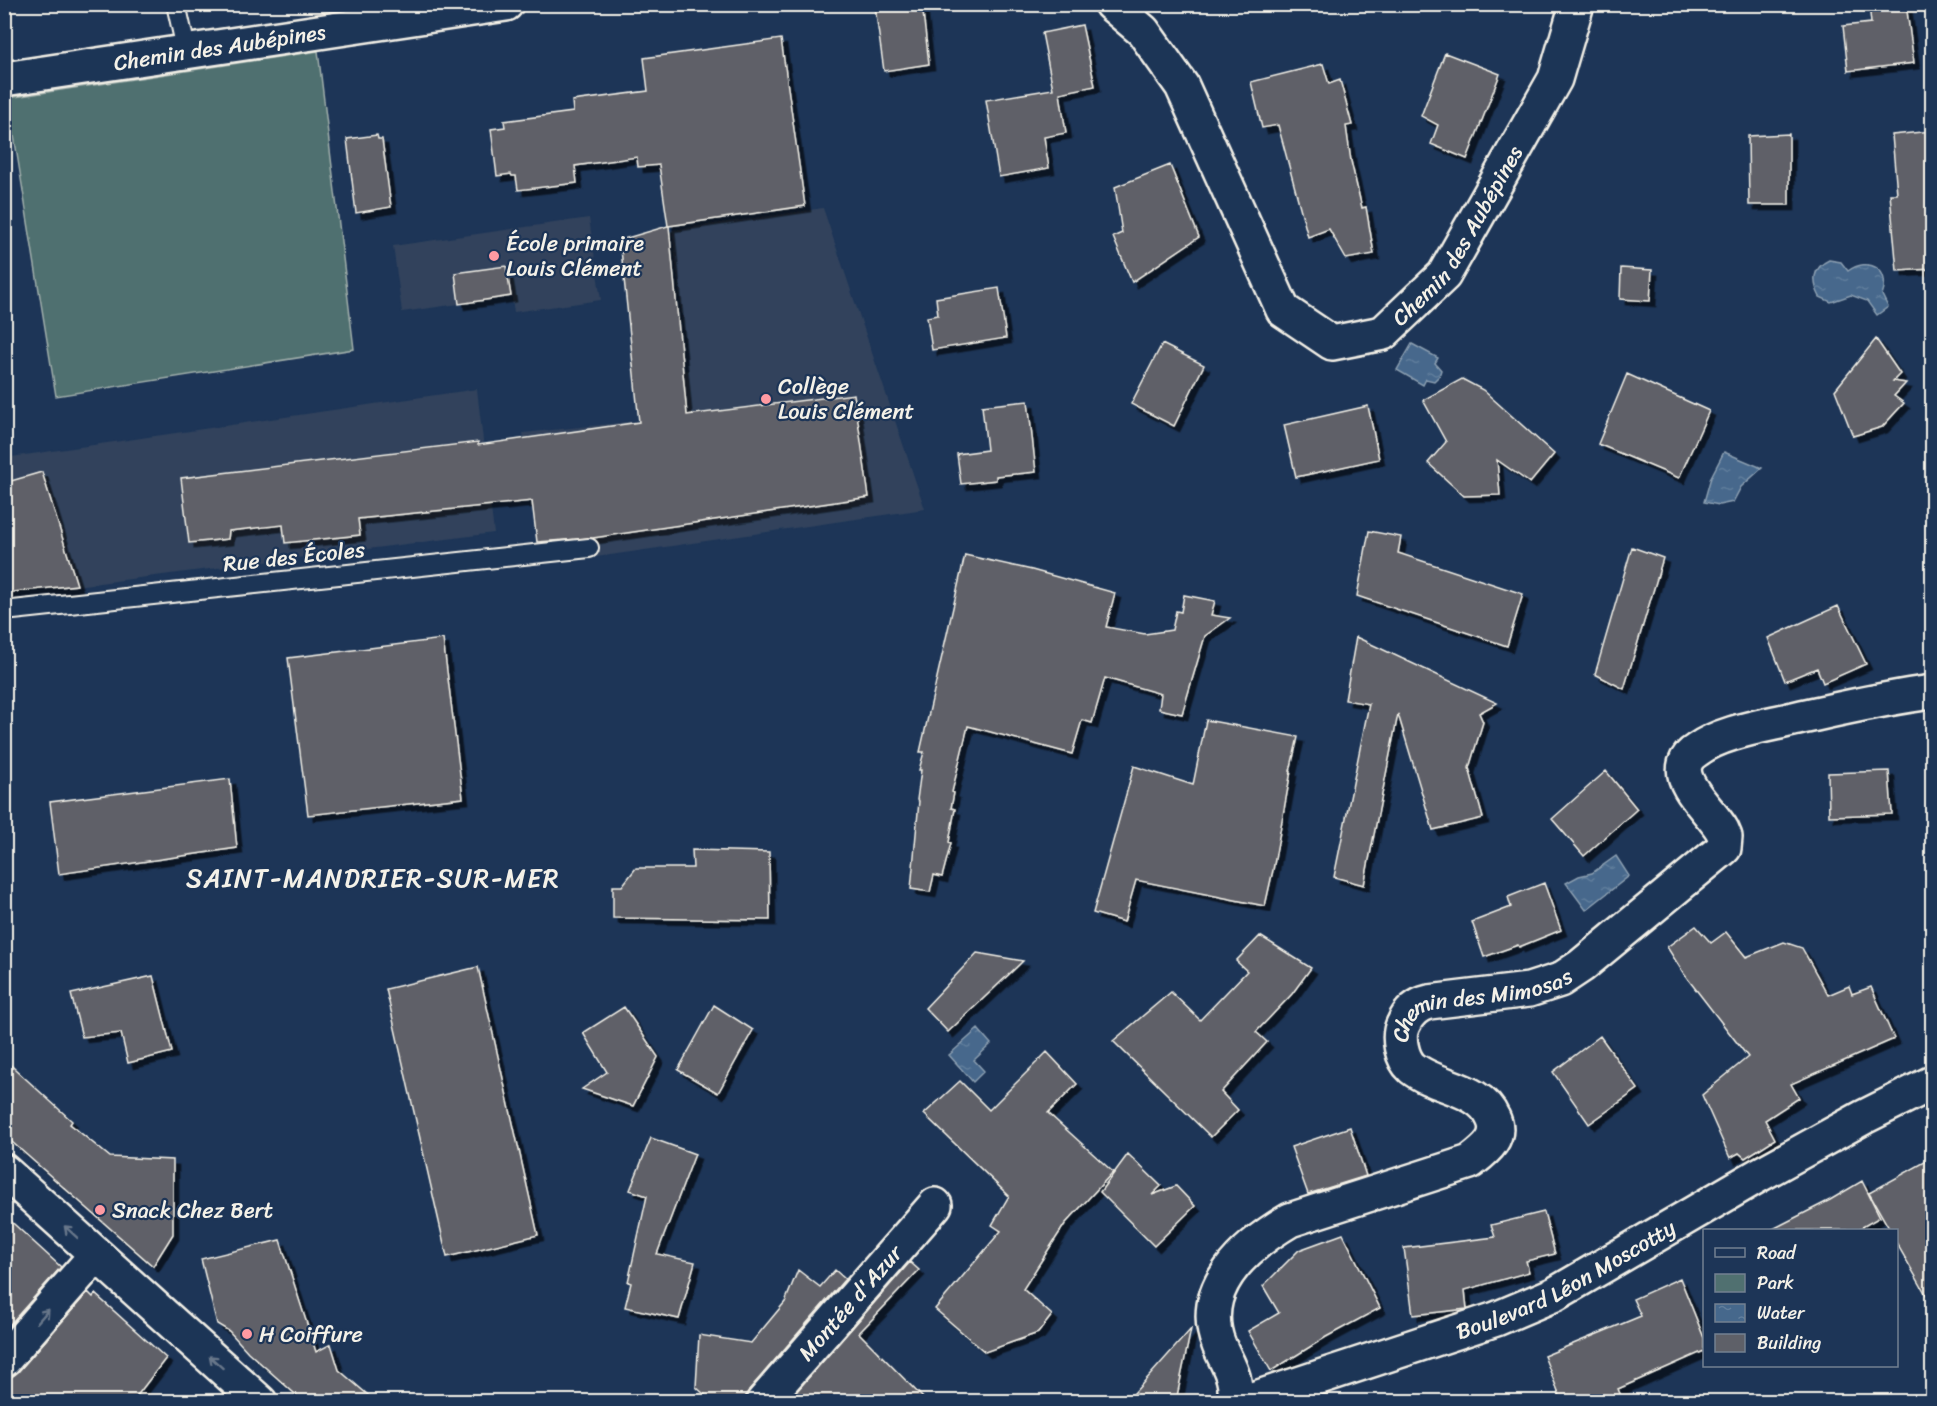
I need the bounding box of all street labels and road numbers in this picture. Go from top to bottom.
street label: Chemin des Aubépines [111,12,328,82]
street label: Chemin des Aubépines [1382,138,1534,336]
street label: Rue des Écoles [221,530,368,583]
street label: Chemin des Mimosas [1381,957,1582,1043]
street label: Boulevard Léon Moscotty [1451,1208,1684,1351]
street label: Montée d'Azur [788,1234,914,1370]

